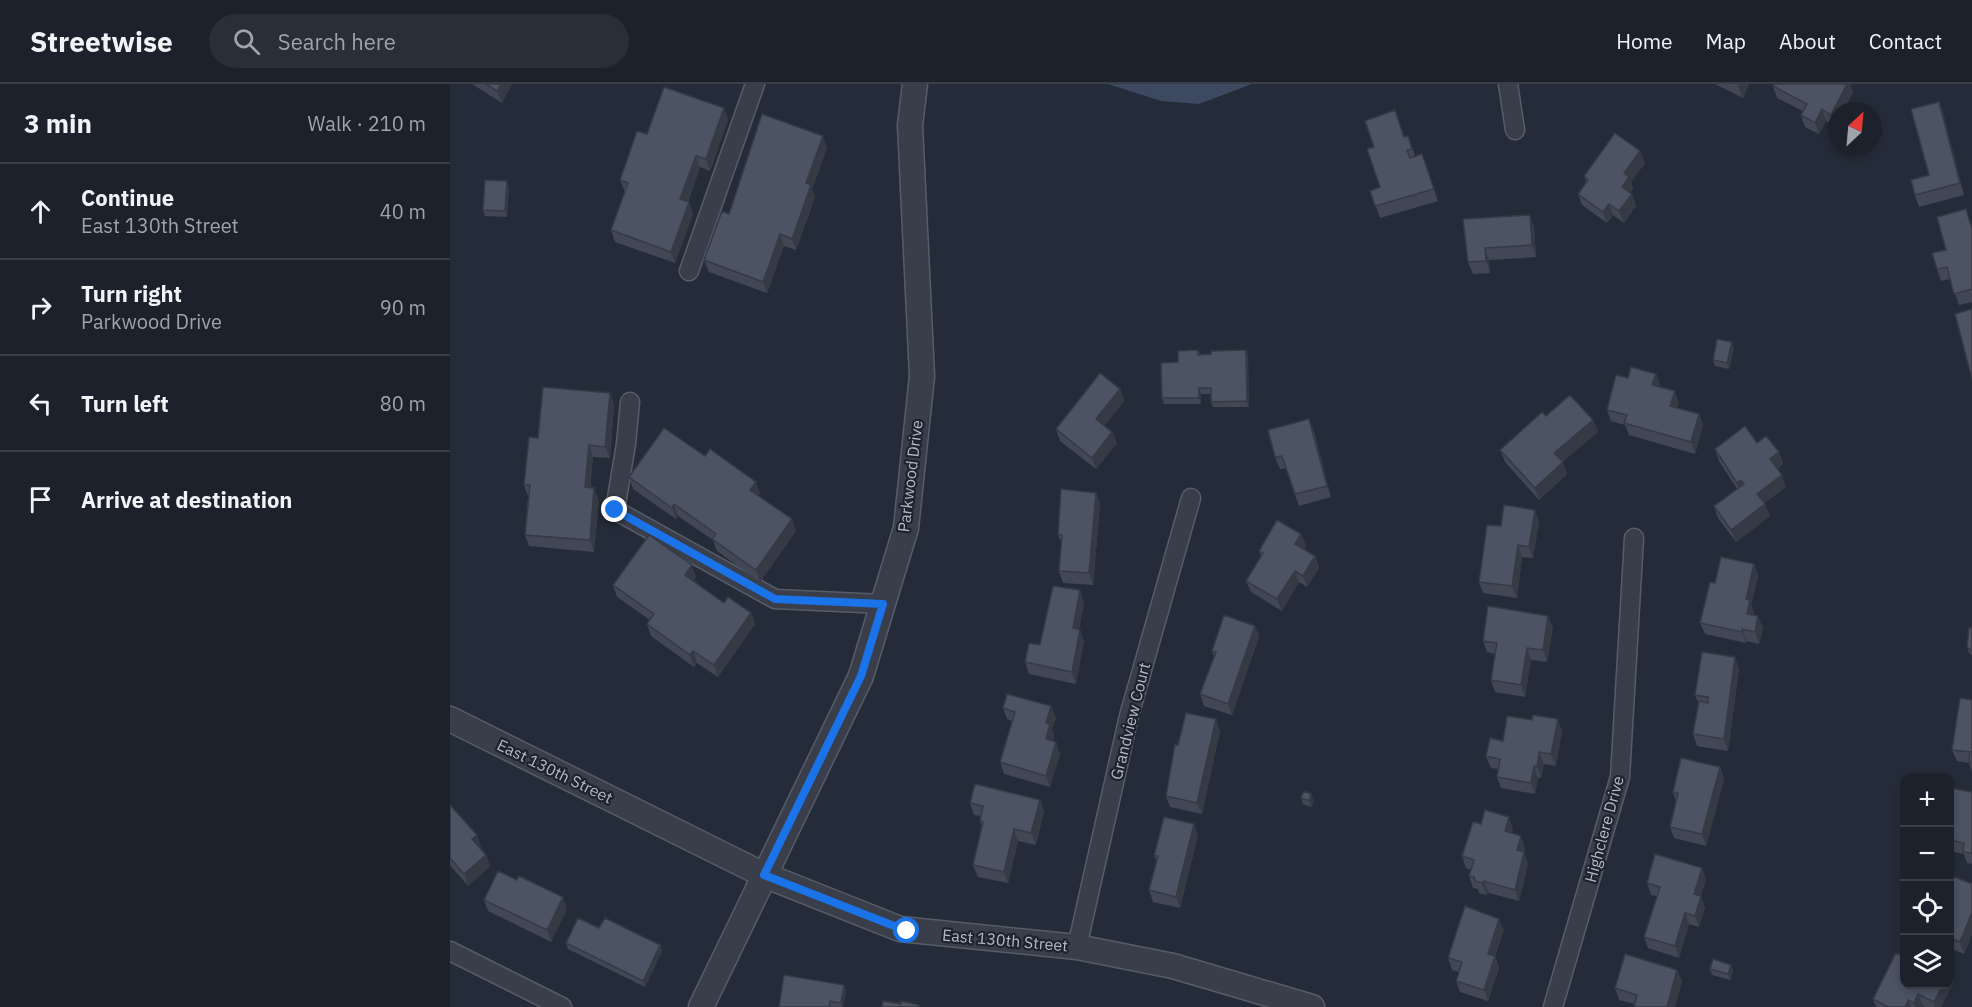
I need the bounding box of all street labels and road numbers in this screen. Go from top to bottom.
street label: Parkwood Drive [893,419,927,533]
street label: Grandview Court [1106,660,1154,782]
street label: East 130th Street [494,734,616,808]
street label: Highclere Drive [1580,773,1628,884]
street label: East 130th Street [941,925,1069,955]

